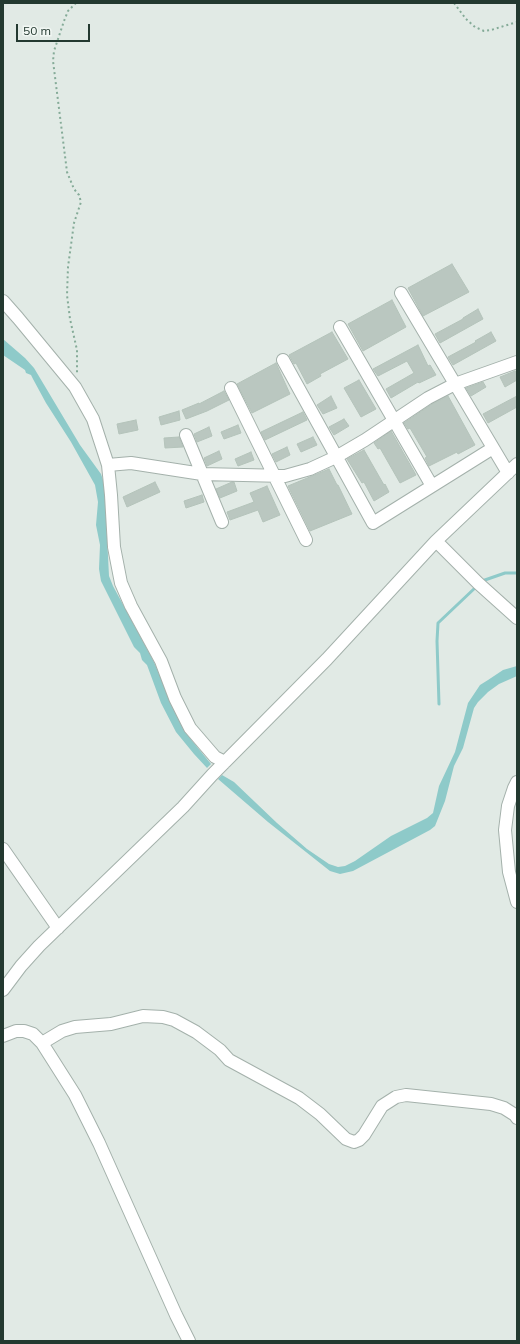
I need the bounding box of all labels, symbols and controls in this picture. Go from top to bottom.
scale bar [18,16,92,42]
text: 50 m [23,23,51,38]

